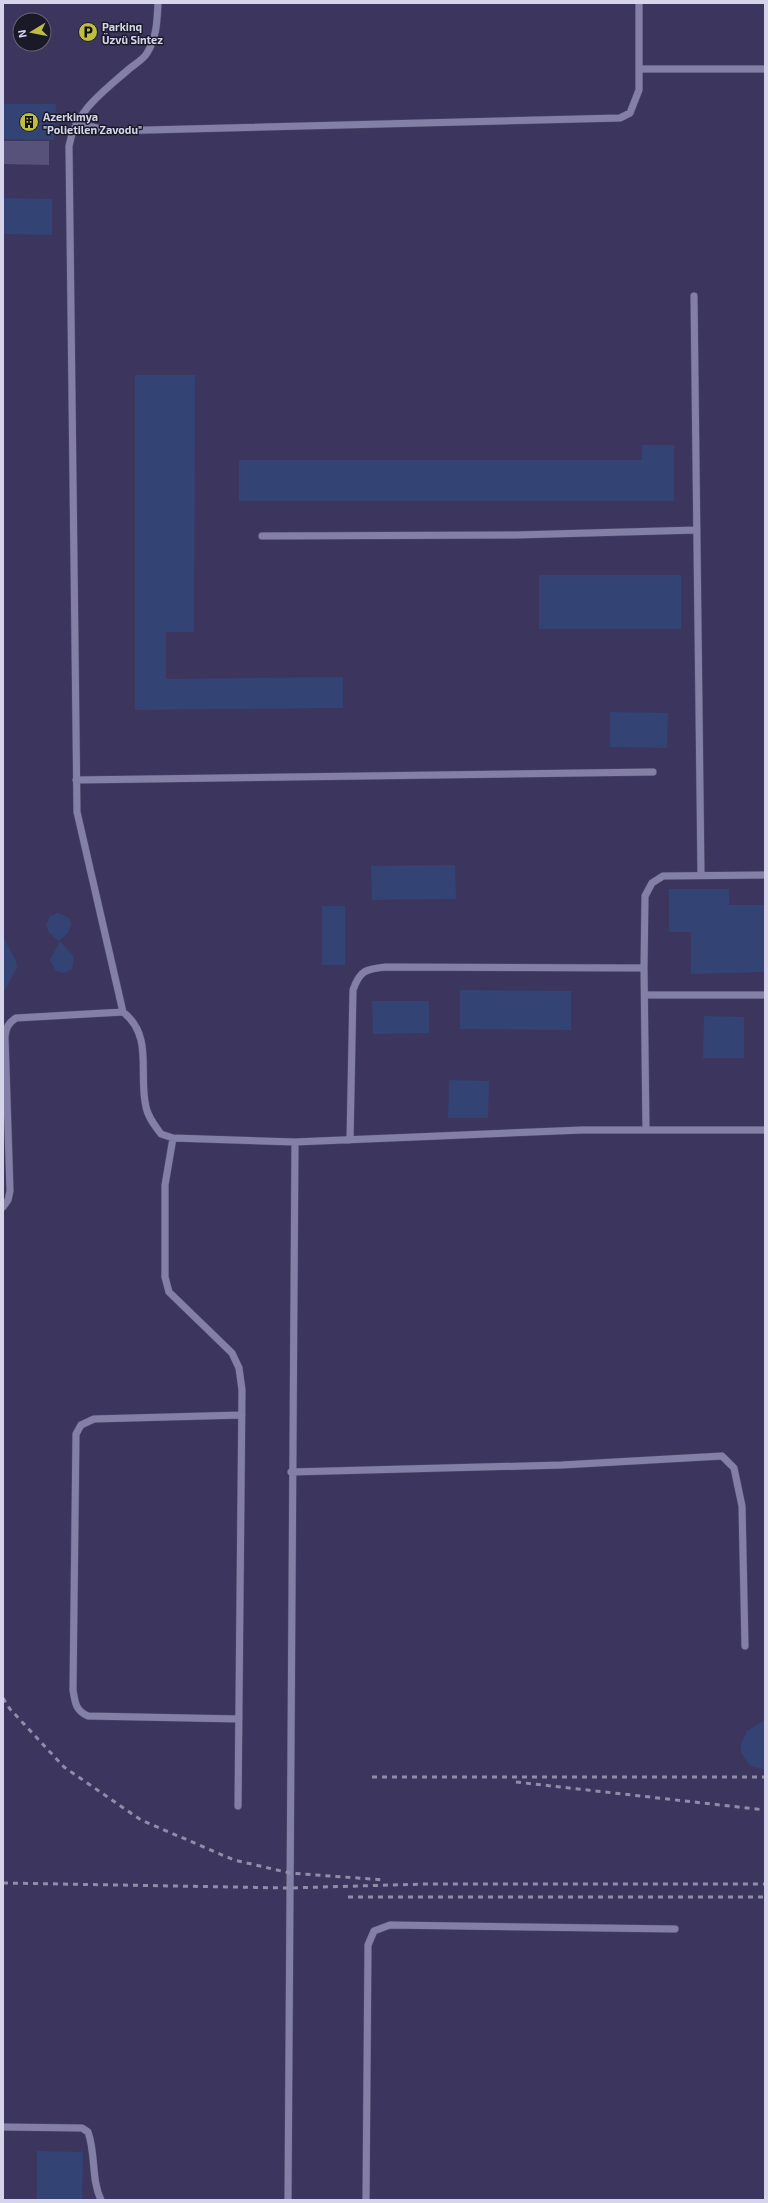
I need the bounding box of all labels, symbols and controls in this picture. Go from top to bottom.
north arrow [12,12,52,52]
place label: Parkinq Üzvü Sintez [102,20,163,46]
parking icon: Parkinq Üzvü Sintez [77,21,99,43]
text: N [15,29,29,39]
place label: Azerkimya "Polietilen Zavodu" [43,110,142,136]
building icon: Azerkimya "Polietilen Zavodu" [18,111,40,133]

